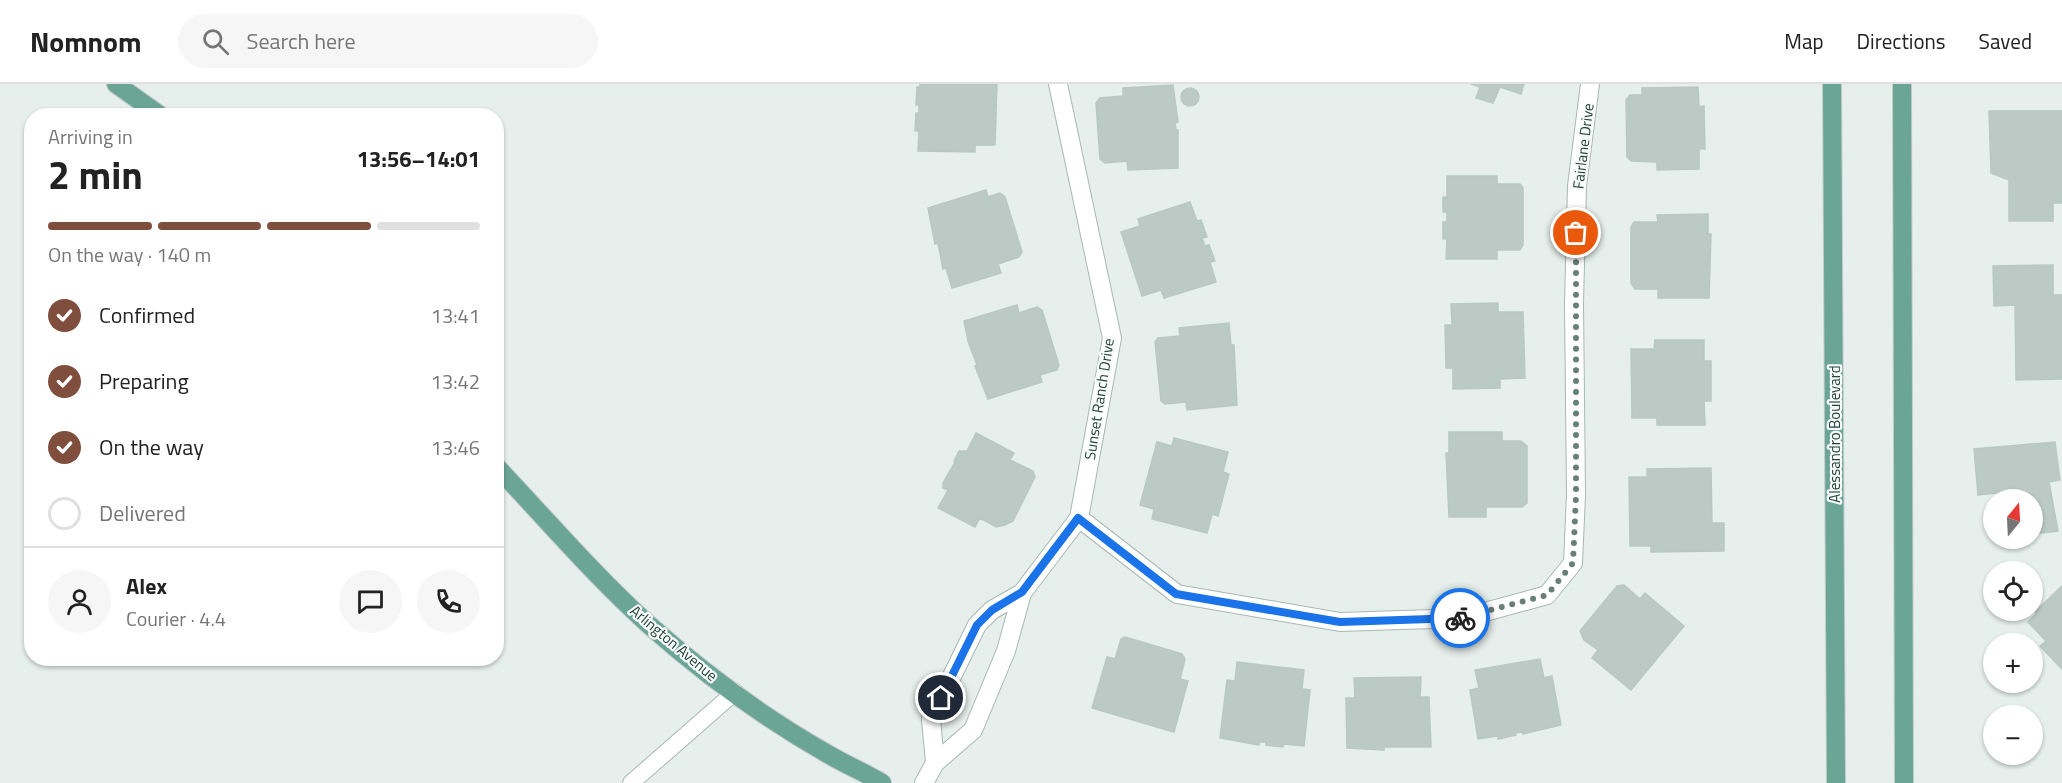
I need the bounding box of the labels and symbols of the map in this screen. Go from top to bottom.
street label: Fairlane Drive [1566,102,1600,190]
pin [1550,207,1601,258]
street label: Sunset Ranch Drive [1078,337,1120,461]
street label: Alessandro Boulevard [1823,365,1846,503]
north arrow [1983,489,2043,549]
courier [1430,588,1490,648]
street label: Arlington Avenue [625,599,723,687]
pin [915,672,966,723]

